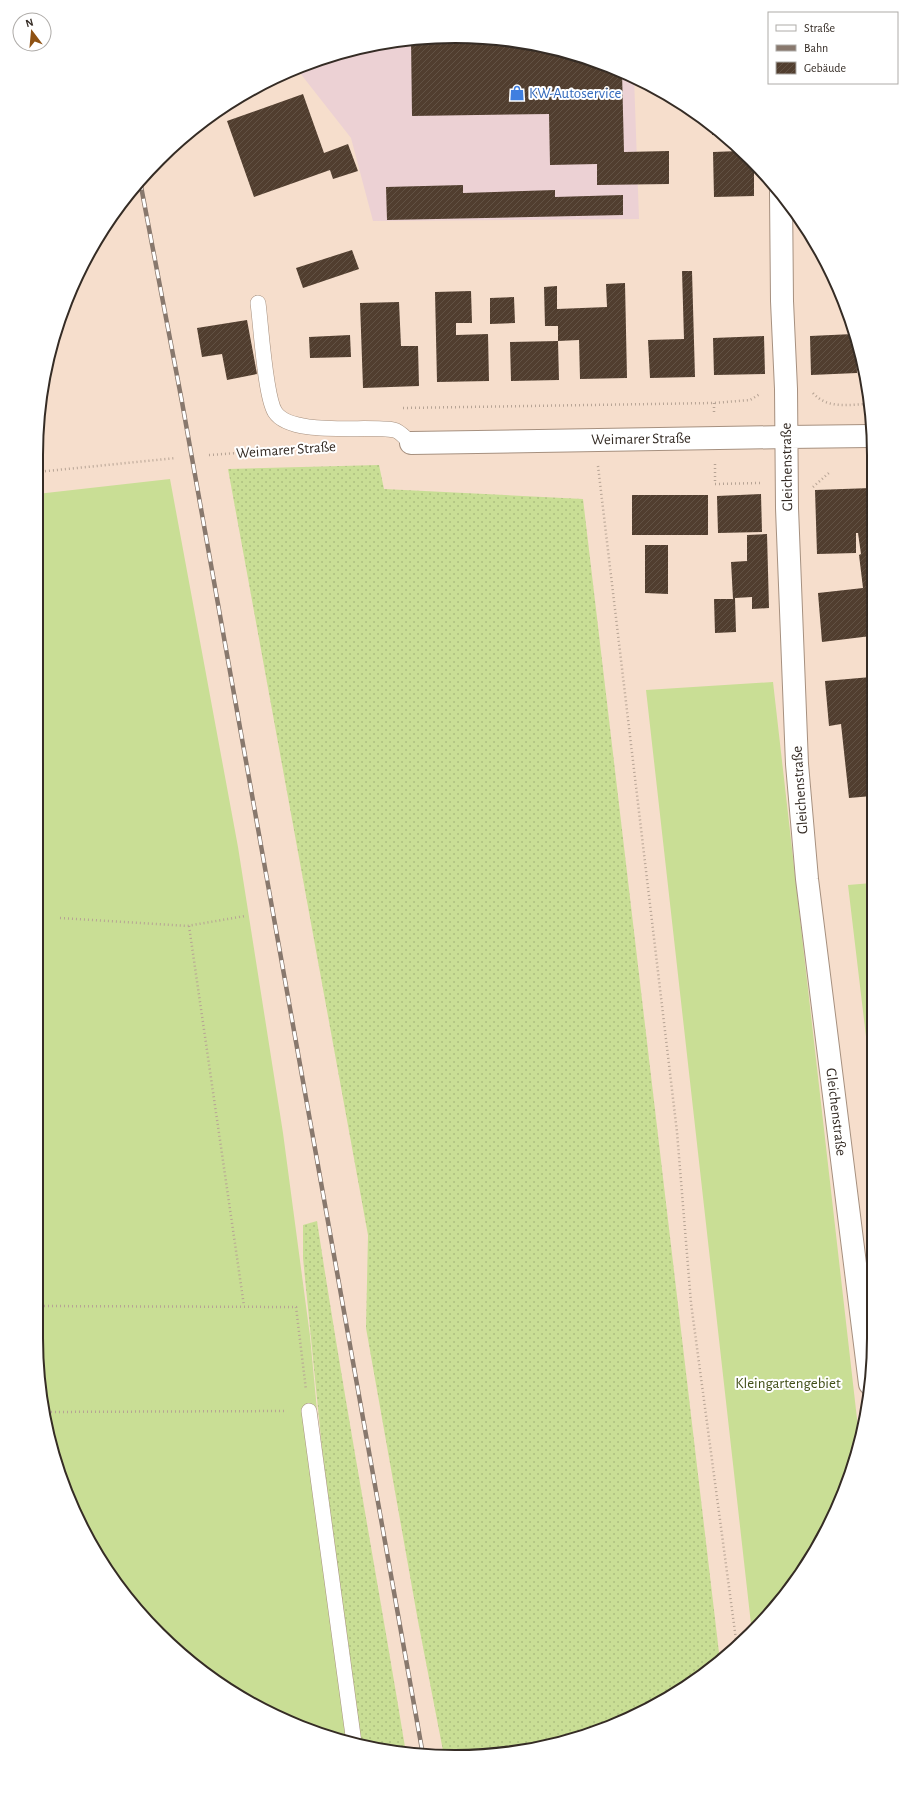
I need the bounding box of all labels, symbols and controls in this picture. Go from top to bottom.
north arrow [12,12,52,52]
legend [768,12,898,84]
text: N [24,17,35,29]
text: Straße [804,22,835,34]
text: Bahn [804,42,828,54]
text: Gebäude [804,62,846,74]
shop icon: KW-Autoservice [508,84,526,102]
place label: KW-Autoservice [529,86,621,101]
street label: Gleichenstraße [779,423,795,511]
street label: Weimarer Straße [591,431,691,447]
street label: Weimarer Straße [236,439,336,461]
street label: Gleichenstraße [789,745,811,835]
street label: Gleichenstraße [823,1067,849,1157]
park label: Kleingartengebiet [735,1376,841,1391]

